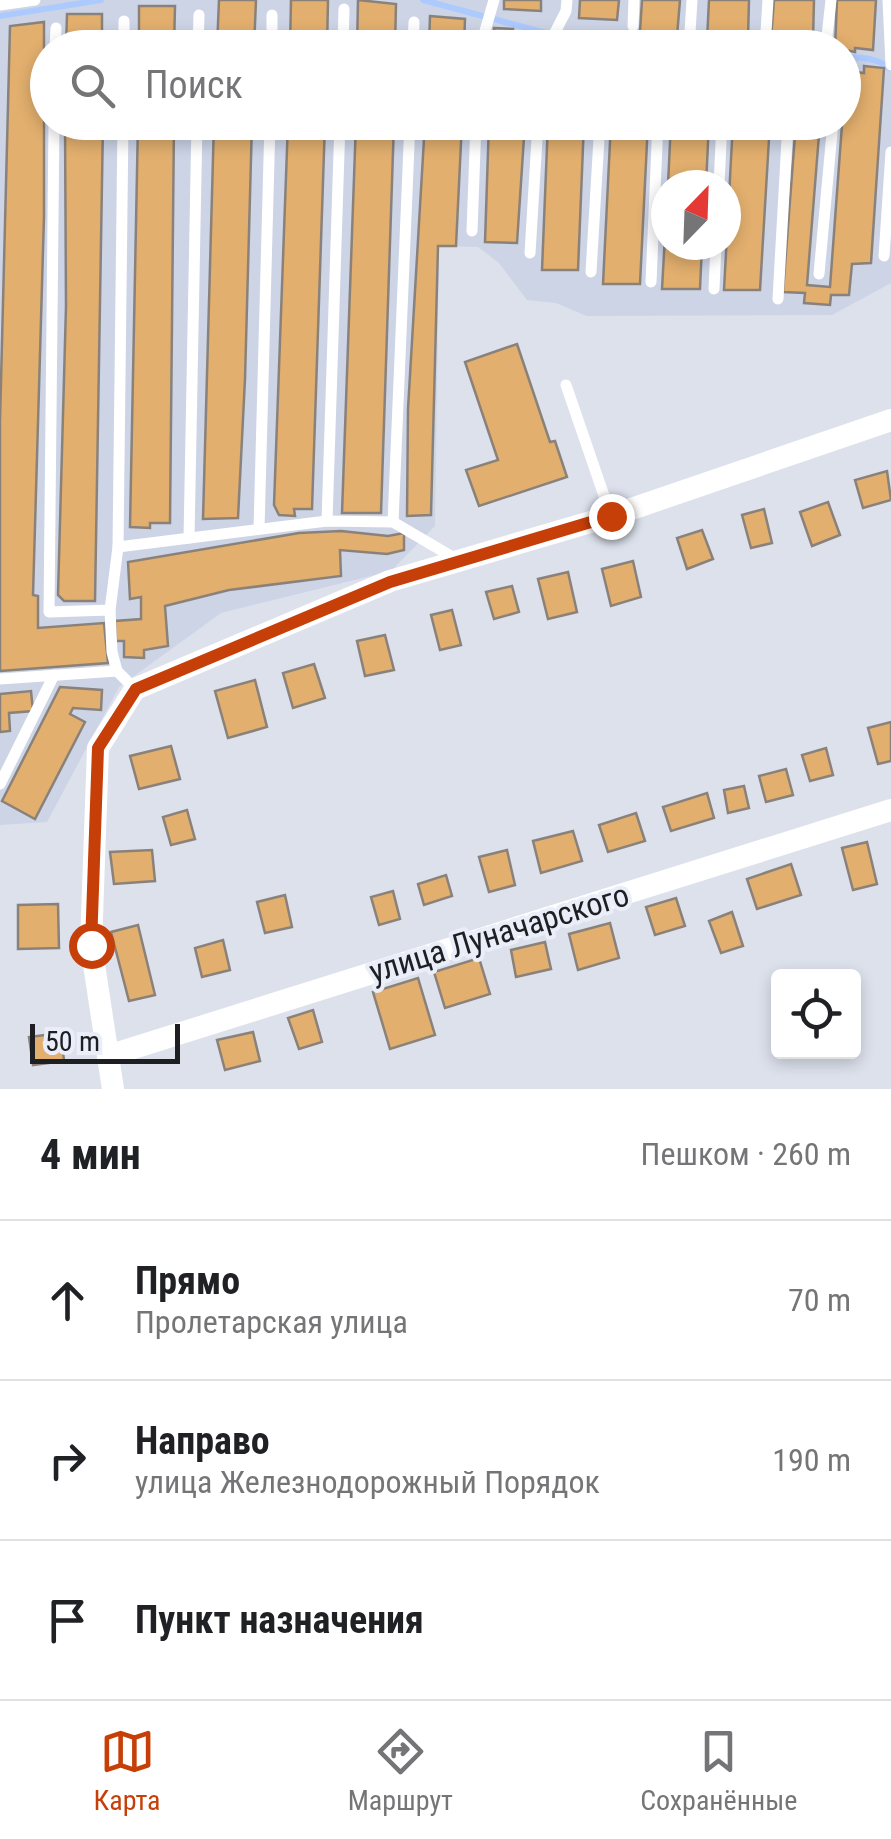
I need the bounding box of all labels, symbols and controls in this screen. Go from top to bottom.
search box [30,30,861,140]
icon: search [65,58,120,113]
text: Поиск [145,63,243,107]
north arrow [651,170,741,260]
route end [589,494,635,540]
street label: улица Луначарского [365,875,633,991]
route start [69,923,115,969]
map controls [771,969,861,1059]
button: locate [771,969,861,1059]
scale bar [30,1019,180,1064]
text: 50 m [45,1025,100,1058]
text: 4 мин [40,1130,141,1179]
text: Пешком · 260 m [641,1135,851,1173]
text: Прямо [135,1259,240,1303]
icon: ahead [40,1273,95,1328]
text: 70 m [788,1281,851,1319]
text: Пролетарская улица [135,1303,408,1341]
text: Направо [135,1419,270,1463]
icon: right [40,1433,95,1488]
text: 190 m [772,1441,851,1479]
text: улица Железнодорожный Порядок [135,1463,600,1501]
icon: arrive [40,1593,95,1648]
text: Пункт назначения [135,1598,424,1642]
tab: Карта [94,1724,161,1817]
tab: Маршрут [348,1724,453,1817]
tab: Сохранённые [640,1724,797,1817]

